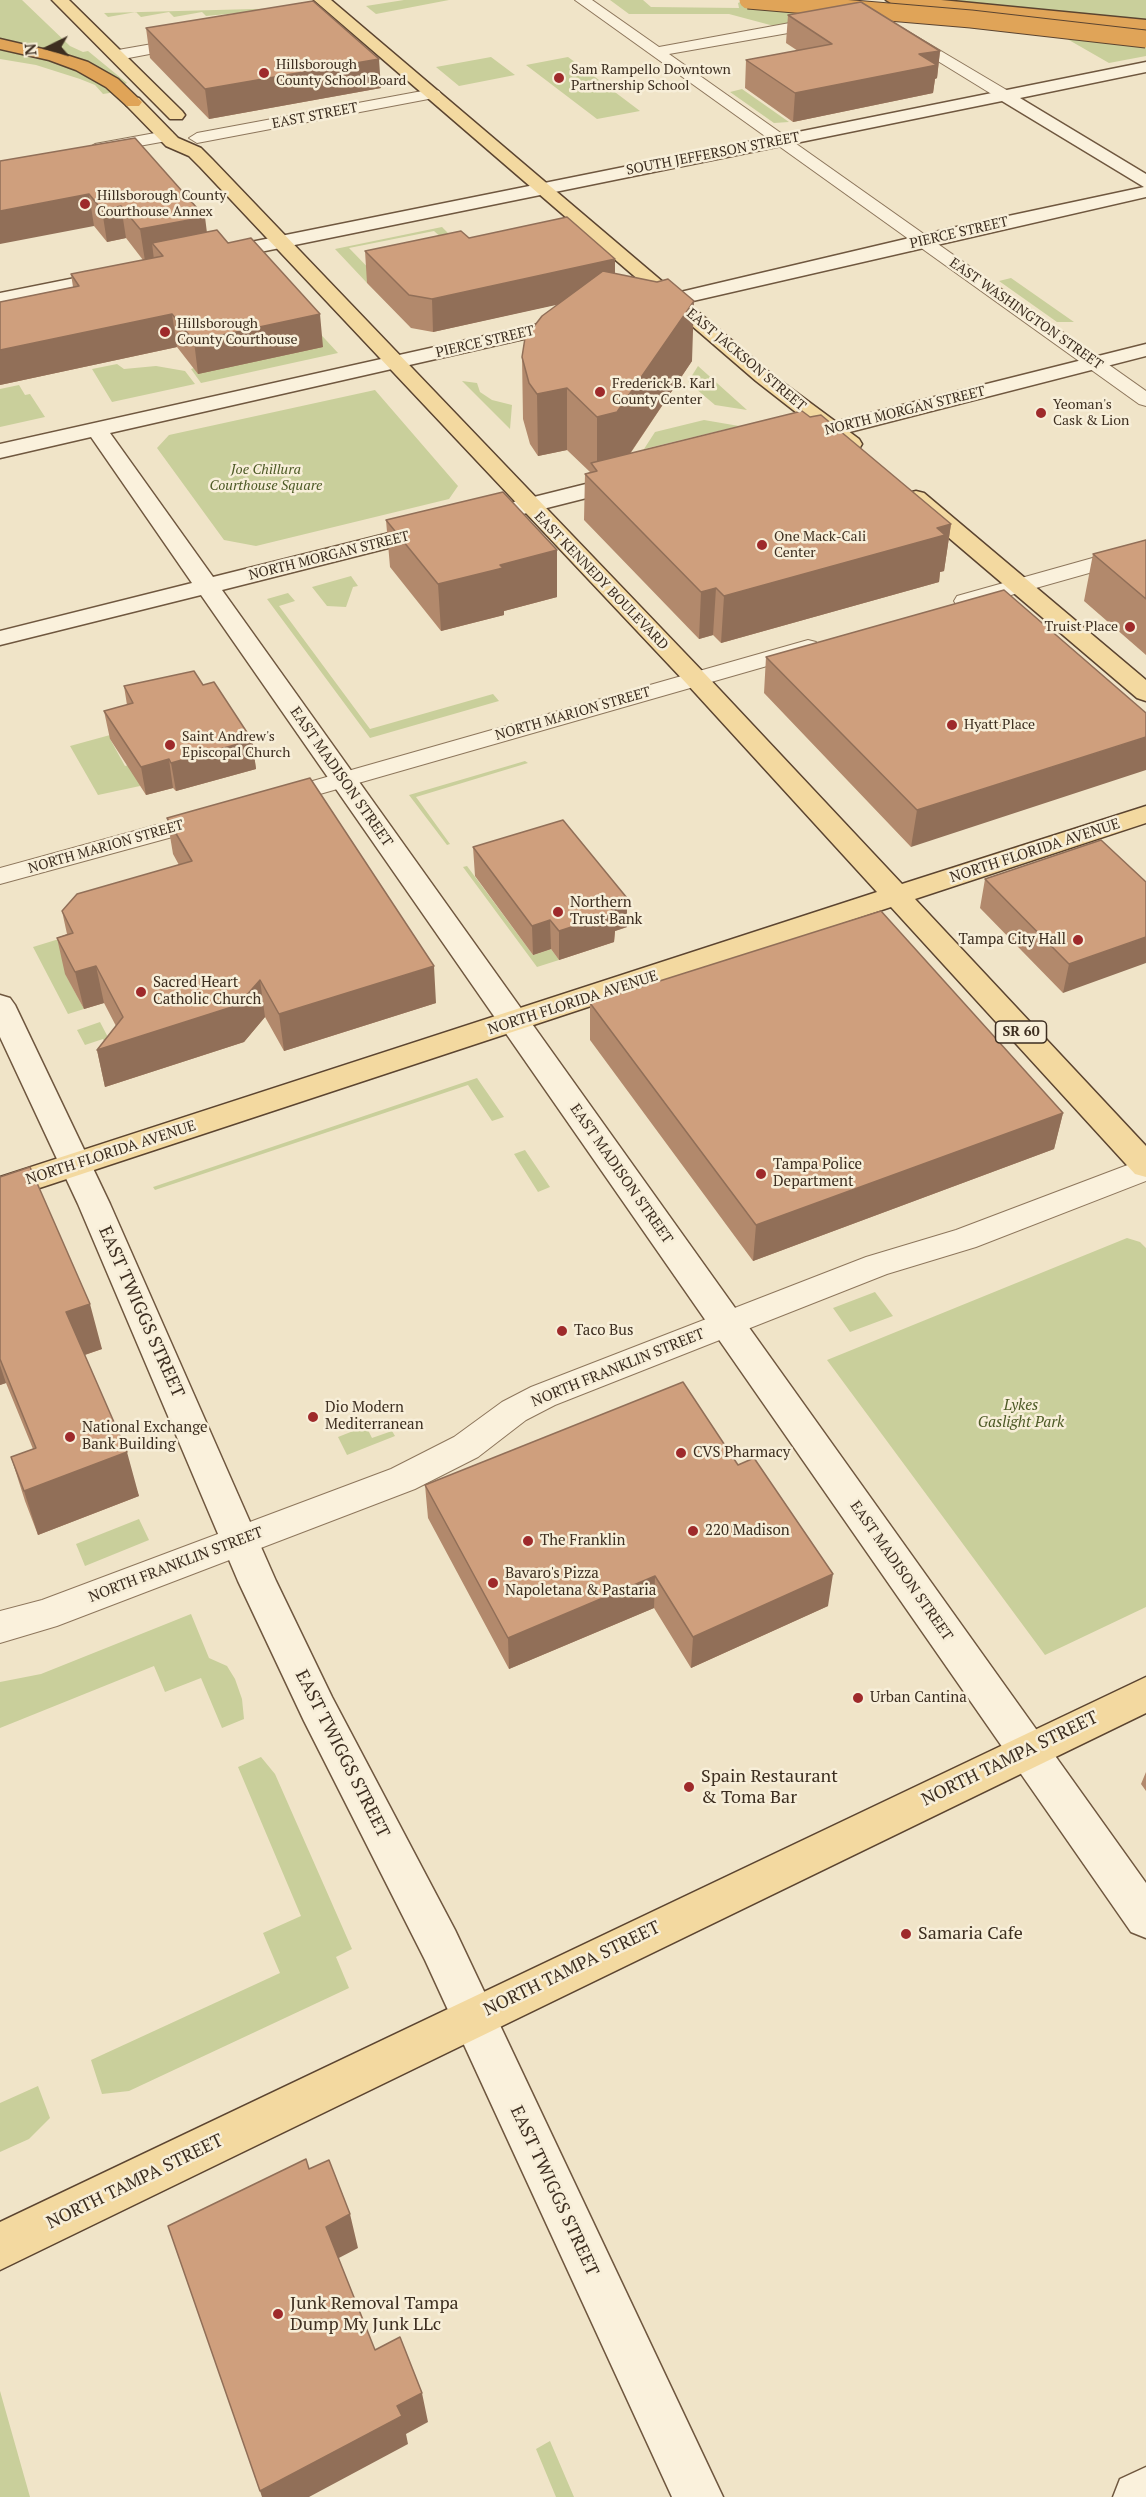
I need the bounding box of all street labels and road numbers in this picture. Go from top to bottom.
street label: EAST STREET [271,99,359,133]
street label: SOUTH JEFFERSON STREET [625,129,801,179]
street label: PIERCE STREET [908,214,1010,252]
street label: EAST WASHINGTON STREET [946,254,1106,374]
street label: EAST JACKSON STREET [683,305,809,415]
street label: PIERCE STREET [434,323,536,361]
street label: NORTH MORGAN STREET [823,383,987,439]
street label: EAST KENNEDY BOULEVARD [530,508,672,654]
street label: NORTH MORGAN STREET [247,528,411,584]
street label: NORTH MARION STREET [493,684,653,744]
street label: EAST MADISON STREET [286,704,396,850]
street label: NORTH FLORIDA AVENUE [948,815,1122,887]
street label: NORTH MARION STREET [26,817,186,877]
street label: NORTH FLORIDA AVENUE [486,967,660,1039]
road number: SR 60 [996,1021,1046,1043]
street label: EAST MADISON STREET [566,1101,676,1247]
street label: NORTH FLORIDA AVENUE [24,1117,198,1189]
street label: EAST TWIGGS STREET [93,1223,189,1401]
street label: NORTH FRANKLIN STREET [529,1325,707,1411]
street label: EAST MADISON STREET [846,1498,956,1644]
street label: NORTH FRANKLIN STREET [86,1523,266,1607]
street label: EAST TWIGGS STREET [290,1667,394,1841]
street label: NORTH TAMPA STREET [918,1707,1102,1811]
street label: NORTH TAMPA STREET [480,1917,664,2021]
street label: EAST TWIGGS STREET [505,2102,603,2280]
street label: NORTH TAMPA STREET [43,2130,227,2234]

